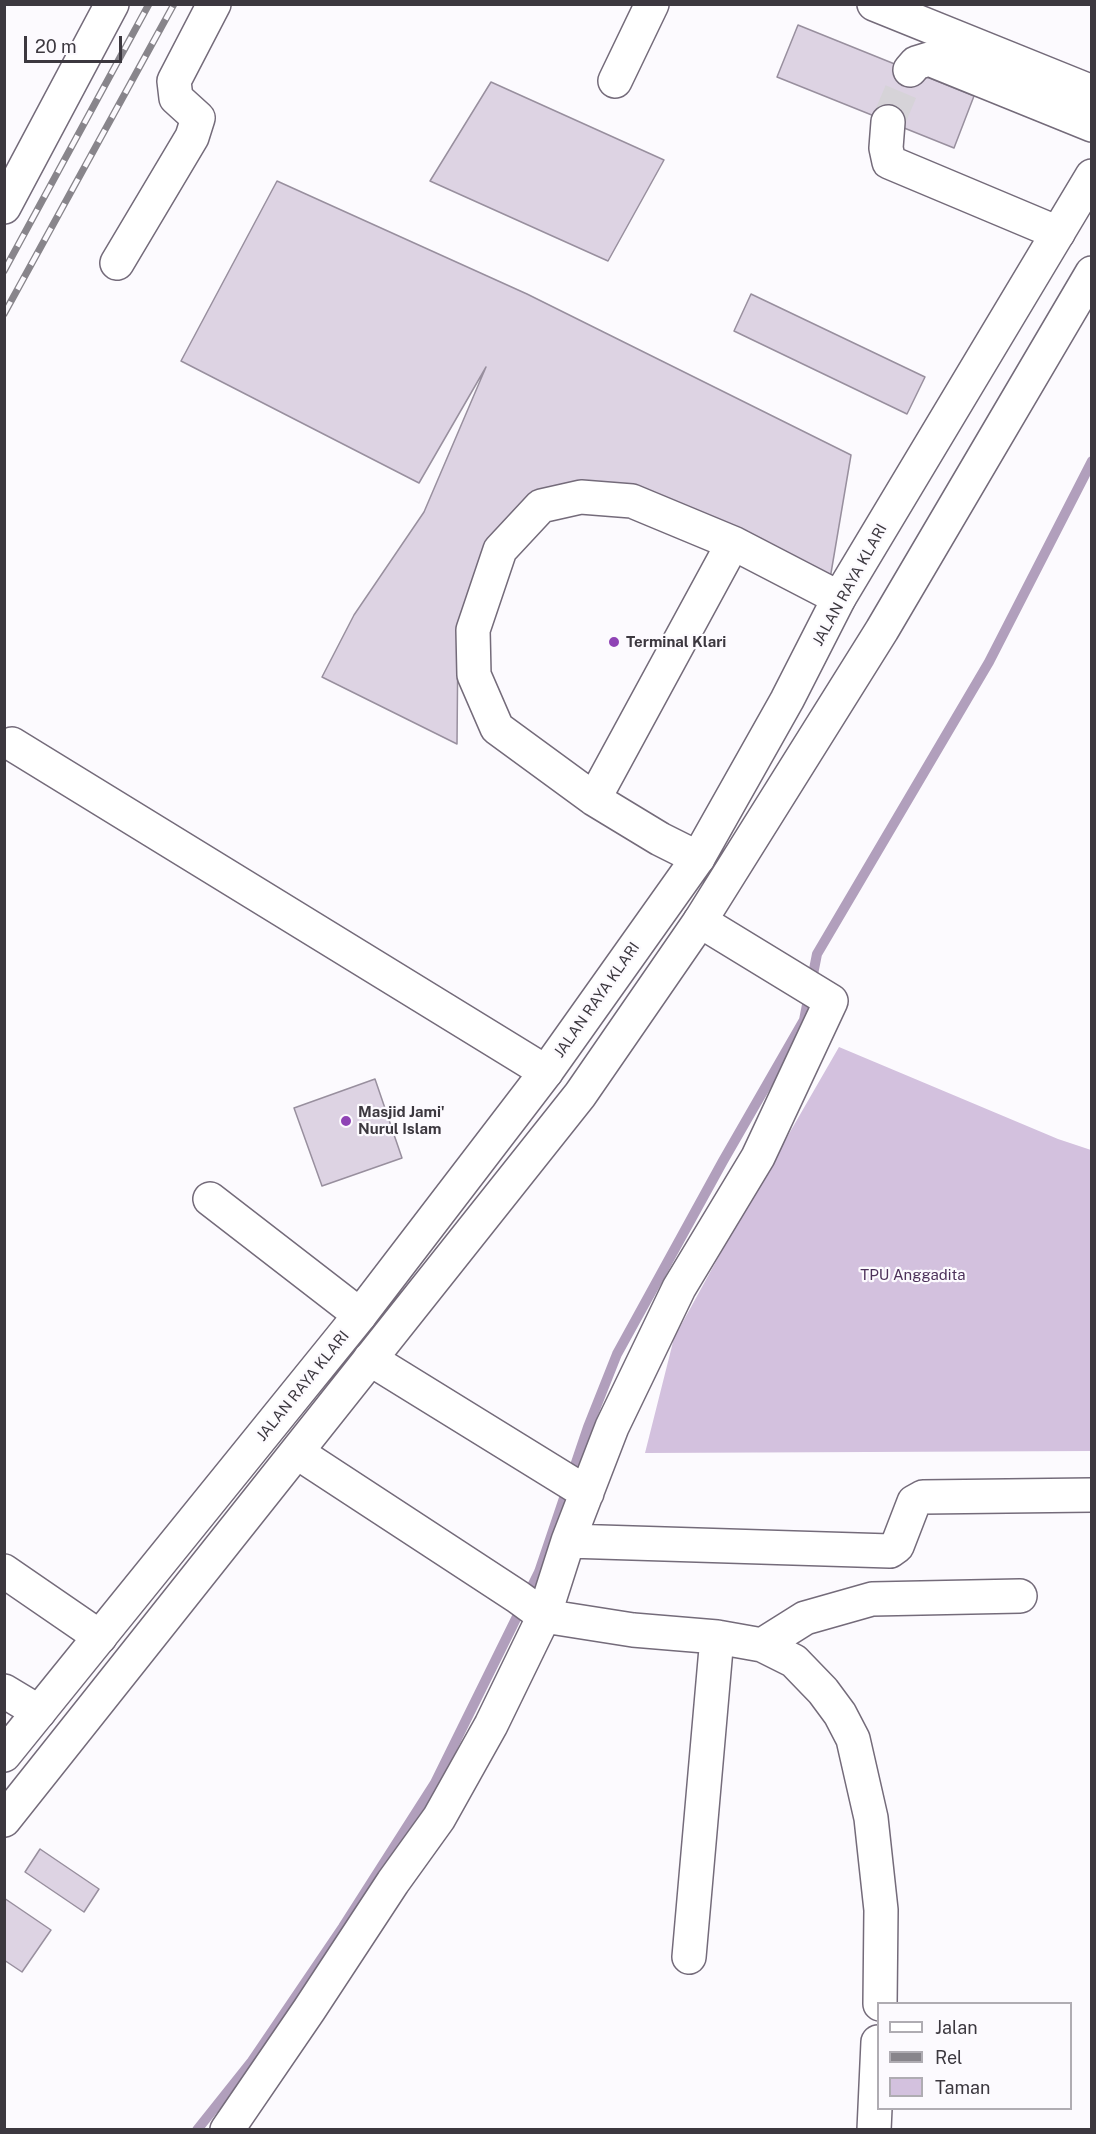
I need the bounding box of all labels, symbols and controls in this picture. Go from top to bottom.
scale bar [27,24,124,62]
text: 20 m [35,36,77,57]
street label: JALAN RAYA KLARI [809,521,891,649]
place label: Terminal Klari [626,633,726,651]
marker: Terminal Klari [607,635,621,649]
street label: JALAN RAYA KLARI [550,939,644,1061]
place label: Masjid Jami' Nurul Islam [358,1103,445,1138]
marker: Masjid Jami' Nurul Islam [339,1114,353,1128]
park label: TPU Anggadita [860,1266,966,1284]
street label: JALAN RAYA KLARI [253,1327,353,1445]
legend [877,2002,1072,2110]
text: Jalan [935,2017,978,2038]
text: Rel [935,2047,963,2068]
text: Taman [935,2077,990,2098]

